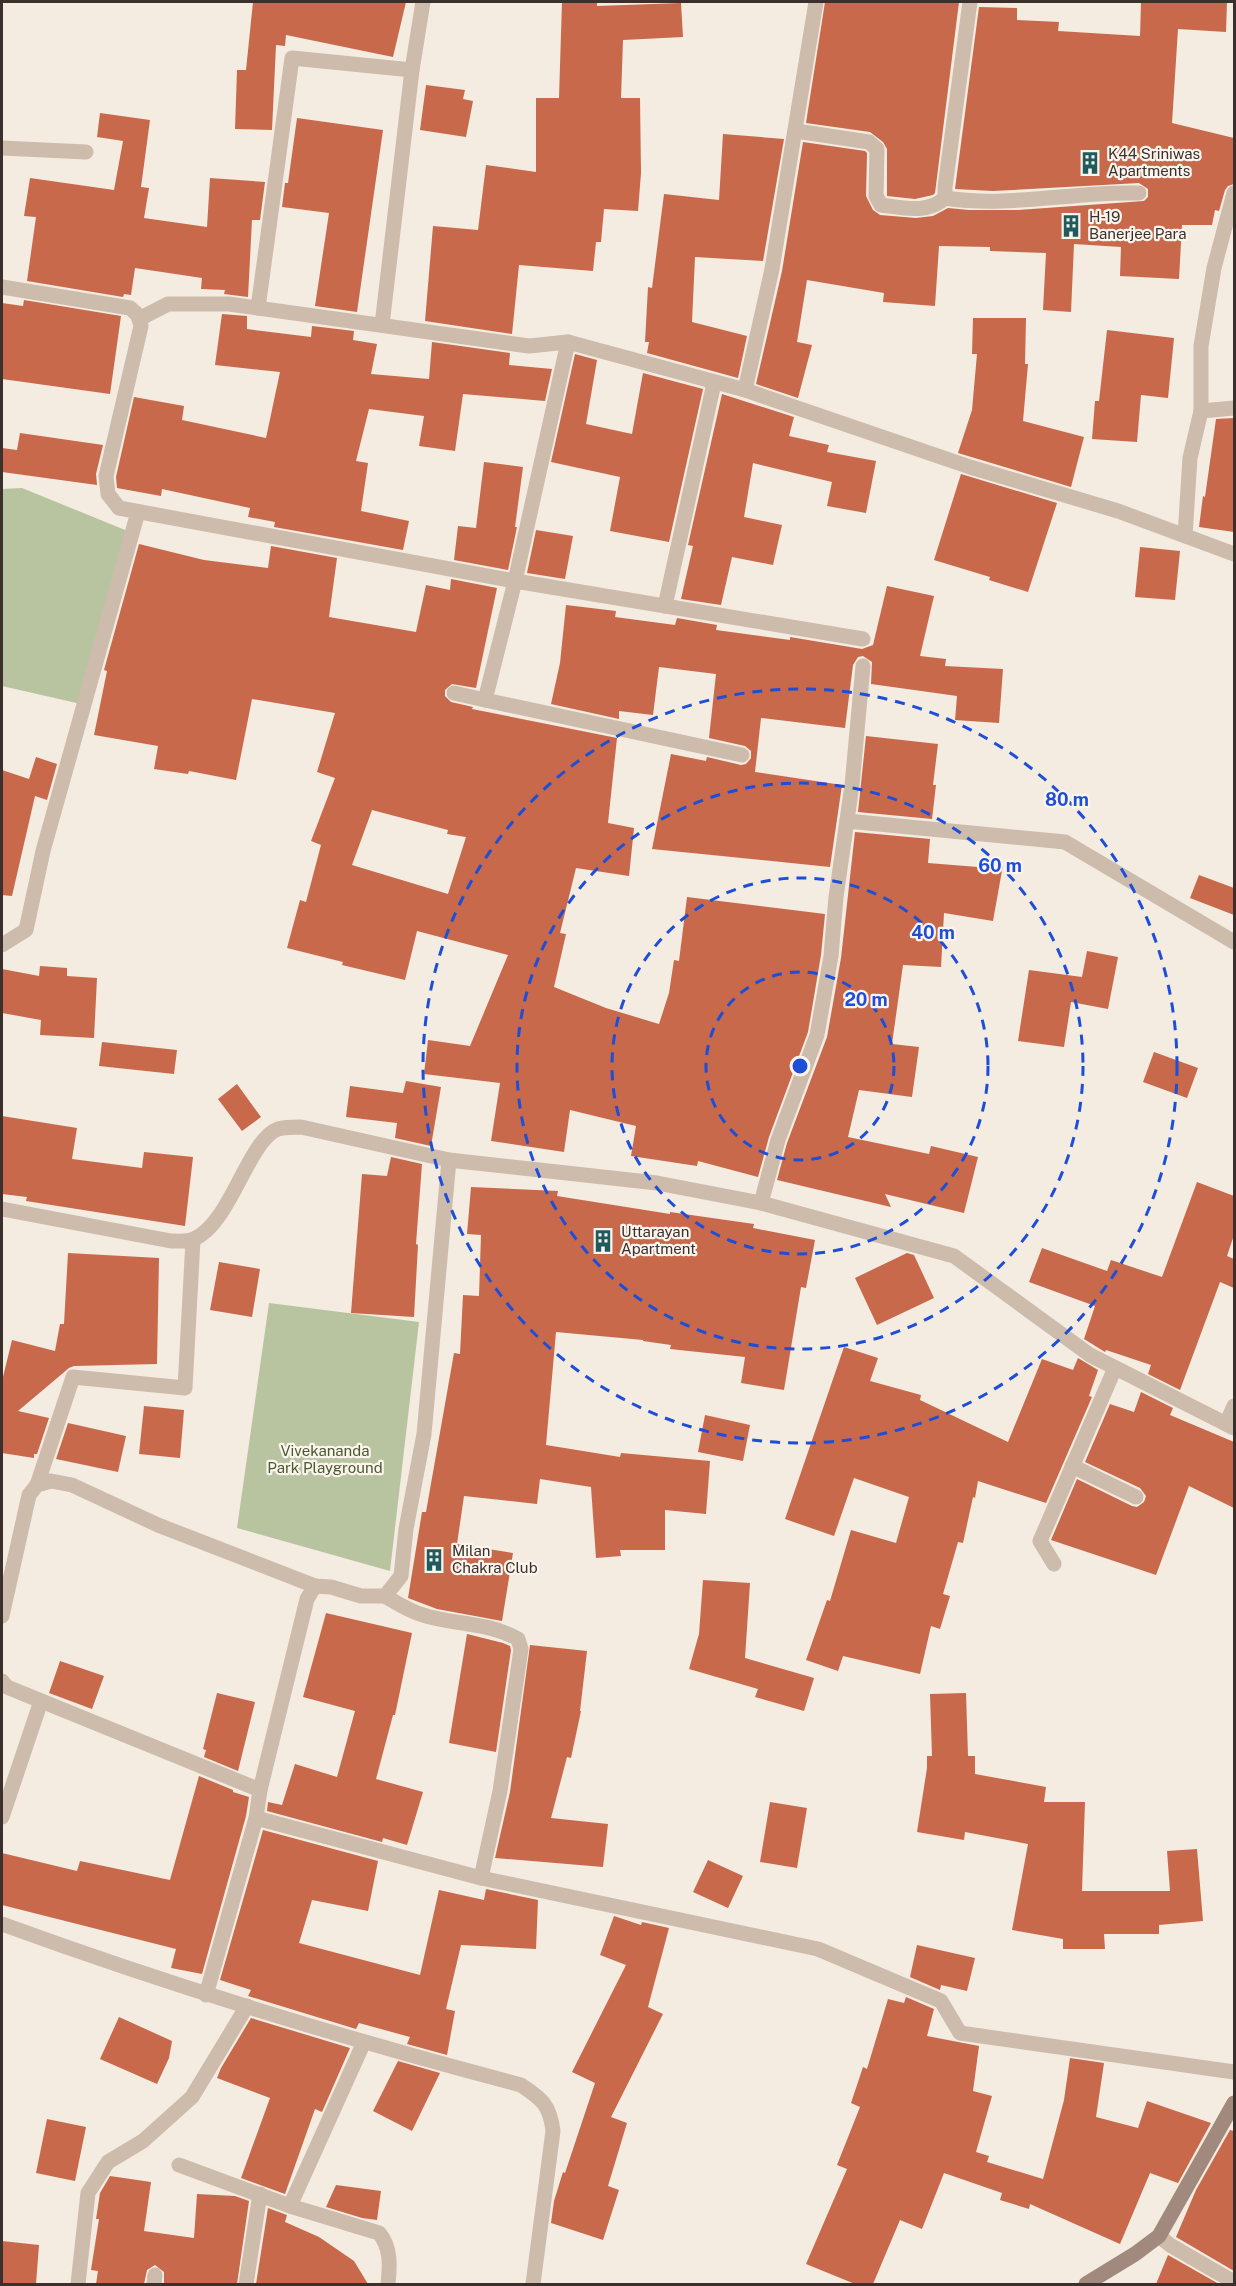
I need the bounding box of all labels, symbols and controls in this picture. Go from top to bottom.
place label: K44 Sriniwas Apartments [1108,145,1200,179]
building icon: K44 Sriniwas Apartments [1077,150,1103,176]
place label: H-19 Banerjee Para [1089,208,1186,242]
building icon: H-19 Banerjee Para [1058,213,1084,239]
text: 80 m [1045,789,1089,810]
text: 60 m [978,855,1022,876]
text: 40 m [911,922,955,943]
text: 20 m [844,989,888,1010]
centre of rings [790,1056,810,1076]
place label: Uttarayan Apartment [621,1223,696,1257]
building icon: Uttarayan Apartment [590,1228,616,1254]
park label: Vivekananda Park Playground [267,1442,383,1476]
place label: Milan Chakra Club [452,1542,538,1576]
building icon: Milan Chakra Club [421,1547,447,1573]

